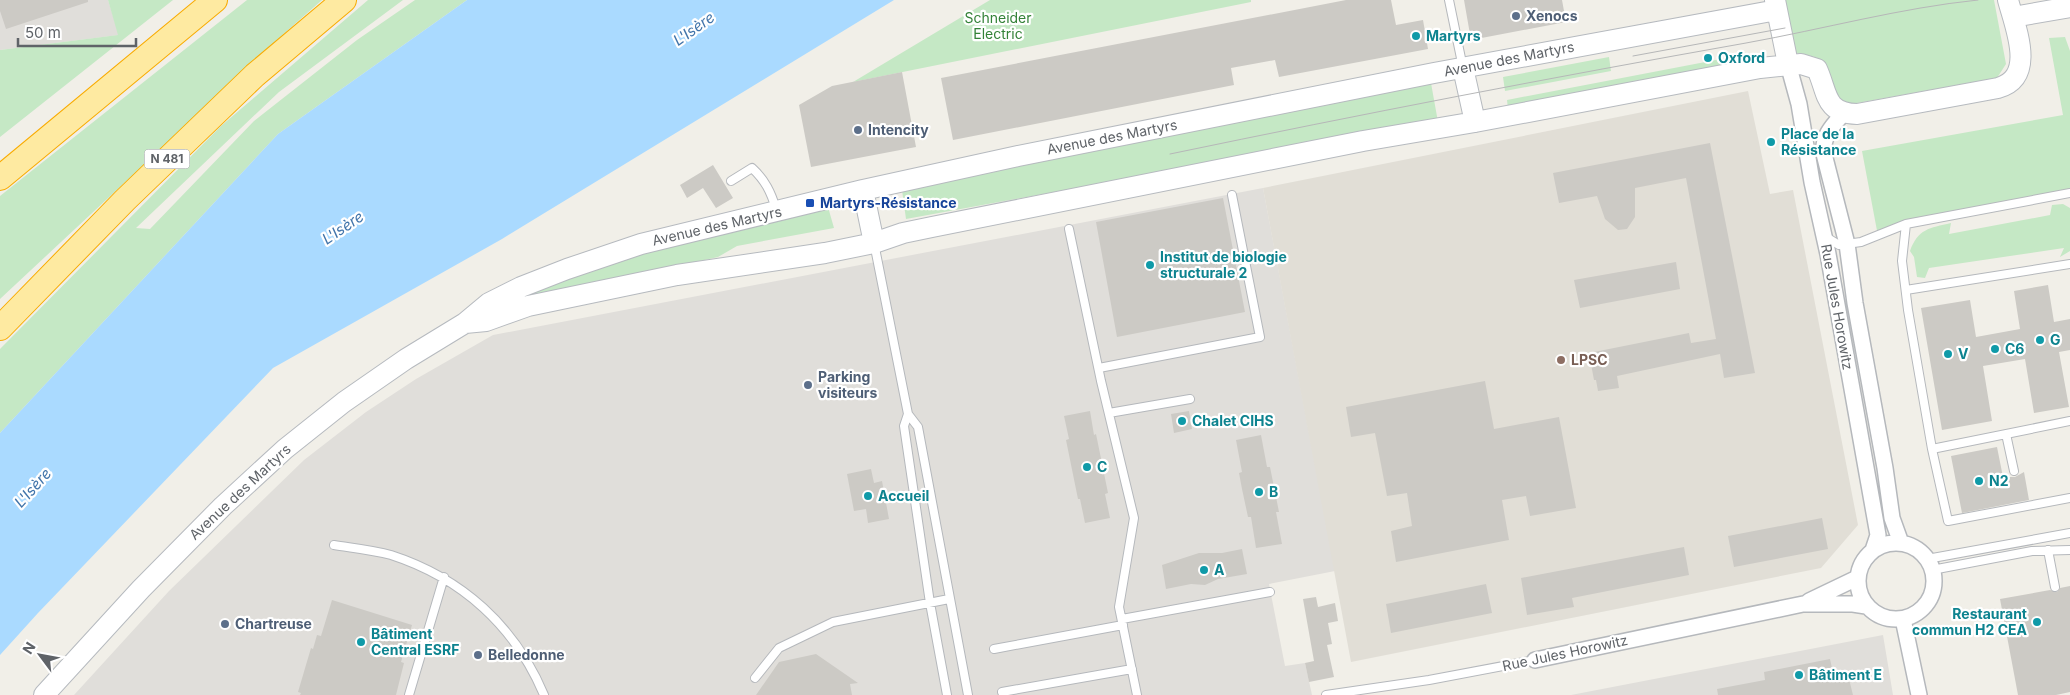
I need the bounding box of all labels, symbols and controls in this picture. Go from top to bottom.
place label: Xenocs [1526,7,1578,24]
water label: L'Isère [669,8,718,50]
park label: Schneider Electric [964,9,1032,42]
marker: Xenocs [1510,10,1522,22]
scale bar [18,15,135,47]
text: 50 m [25,23,61,42]
place label: Martyrs [1426,27,1481,44]
marker: Martyrs [1410,30,1422,42]
street label: Avenue des Martyrs [1442,38,1576,80]
place label: Oxford [1718,49,1765,66]
marker: Oxford [1702,52,1714,64]
street label: Avenue des Martyrs [1045,116,1179,158]
place label: Intencity [868,121,929,138]
marker: Intencity [852,124,864,136]
place label: Place de la Résistance [1781,125,1856,158]
marker: Place de la Résistance [1765,136,1777,148]
road number: N 481 [144,150,190,168]
place label: Martyrs-Résistance [820,194,957,211]
marker: Martyrs-Résistance [804,197,816,209]
street label: Avenue des Martyrs [650,202,783,249]
water label: L'Isère [318,207,367,248]
street label: Rue Jules Horowitz [1818,243,1857,371]
place label: Institut de biologie structurale 2 [1160,248,1287,281]
marker: Institut de biologie structurale 2 [1144,259,1156,271]
place label: G [2050,331,2061,348]
marker: G [2034,334,2046,346]
place label: C6 [2005,340,2024,357]
marker: C6 [1989,343,2001,355]
place label: V [1958,345,1969,362]
marker: V [1942,348,1954,360]
place label: LPSC [1571,351,1608,368]
marker: LPSC [1555,354,1567,366]
place label: Parking visiteurs [818,368,878,401]
marker: Parking visiteurs [802,379,814,391]
place label: Chalet CIHS [1192,412,1274,429]
marker: Chalet CIHS [1176,415,1188,427]
street label: Avenue des Martyrs [185,440,294,543]
place label: C [1097,458,1107,475]
marker: C [1081,461,1093,473]
water label: L'Isère [10,464,55,511]
place label: N2 [1989,472,2009,489]
marker: N2 [1973,475,1985,487]
place label: B [1269,483,1278,500]
marker: B [1253,486,1265,498]
place label: Accueil [878,487,929,504]
marker: Accueil [862,490,874,502]
place label: A [1214,561,1225,578]
marker: A [1198,564,1210,576]
place label: Restaurant commun H2 CEA [1912,605,2028,638]
place label: Chartreuse [235,615,312,632]
marker: Restaurant commun H2 CEA [2031,616,2043,628]
marker: Chartreuse [219,618,231,630]
place label: Bâtiment Central ESRF [371,625,459,658]
north arrow [15,630,65,680]
street label: Rue Jules Horowitz [1501,631,1629,674]
marker: Bâtiment Central ESRF [355,636,367,648]
text: N [19,639,39,657]
place label: Belledonne [488,646,565,663]
marker: Belledonne [472,649,484,661]
place label: Bâtiment E [1809,666,1882,683]
marker: Bâtiment E [1793,669,1805,681]

